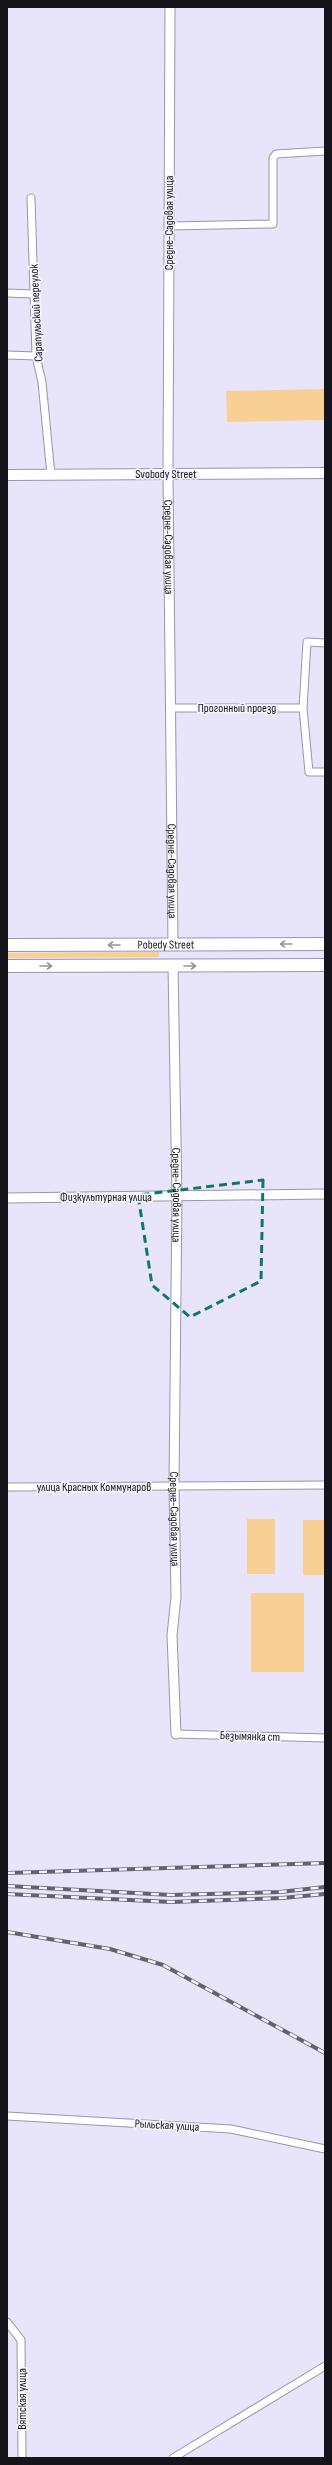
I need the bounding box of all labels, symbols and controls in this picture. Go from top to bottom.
street label: Средне-Садовая улица [162,175,177,270]
street label: Сарапульский переулок [26,263,47,362]
street label: Svobody Street [135,467,197,482]
street label: Средне-Садовая улица [160,500,176,595]
street label: Прогонный проезд [198,701,276,716]
street label: Средне-Садовая улица [164,824,180,919]
street label: Pobedy Street [138,937,195,953]
one-way arrow [280,940,293,948]
one-way arrow [108,941,121,949]
one-way arrow [39,962,52,970]
one-way arrow [183,962,196,970]
street label: Средне-Садовая улица [168,1147,184,1243]
street label: Физкультурная улица [60,1190,152,1205]
street label: Средне-Садовая улица [166,1471,182,1567]
street label: улица Красных Коммунаров [37,1480,151,1495]
street label: Безымянка ст [220,1728,281,1745]
street label: Рыльская улица [134,2116,200,2135]
street label: Вятская улица [15,2368,30,2430]

